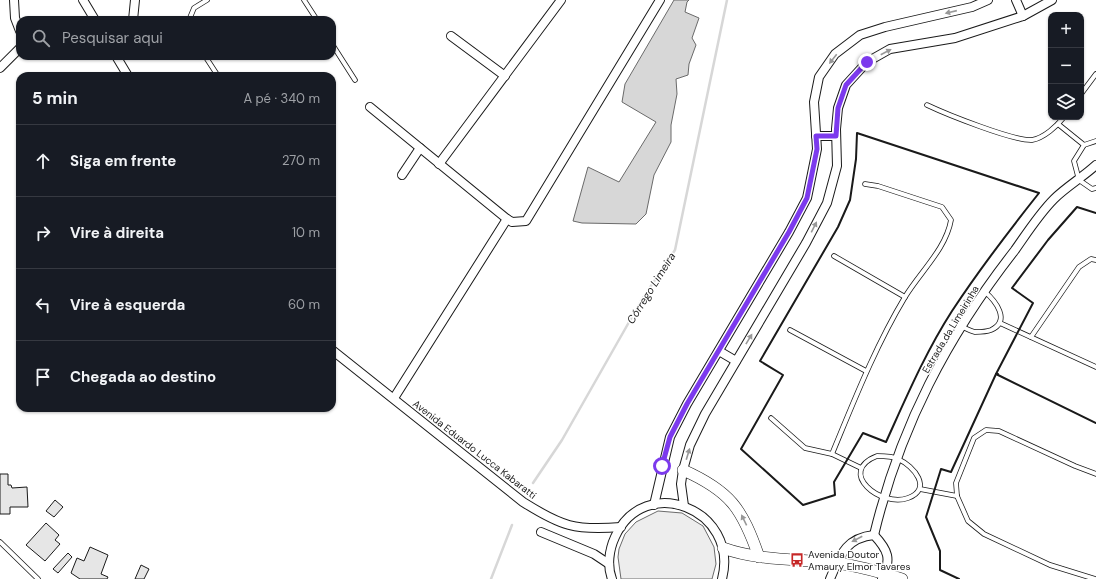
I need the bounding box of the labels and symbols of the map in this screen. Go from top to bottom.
one-way arrow [945,10,957,16]
one-way arrow [880,48,891,55]
one-way arrow [828,53,837,64]
route end [858,53,876,71]
one-way arrow [811,221,818,233]
water label: Córrego Limeira [623,250,679,326]
street label: Estrada da Limeirinha [919,283,982,375]
one-way arrow [745,334,753,344]
street label: Avenida Eduardo Lucca Kabaratti [410,397,539,502]
one-way arrow [685,447,691,459]
route start [653,457,671,475]
one-way arrow [741,515,747,526]
one-way arrow [852,536,863,543]
place label: Avenida Doutor Amaury Elmor Tavares [808,548,911,573]
bus stop icon: Avenida Doutor Amaury Elmor Tavares [789,552,805,568]

